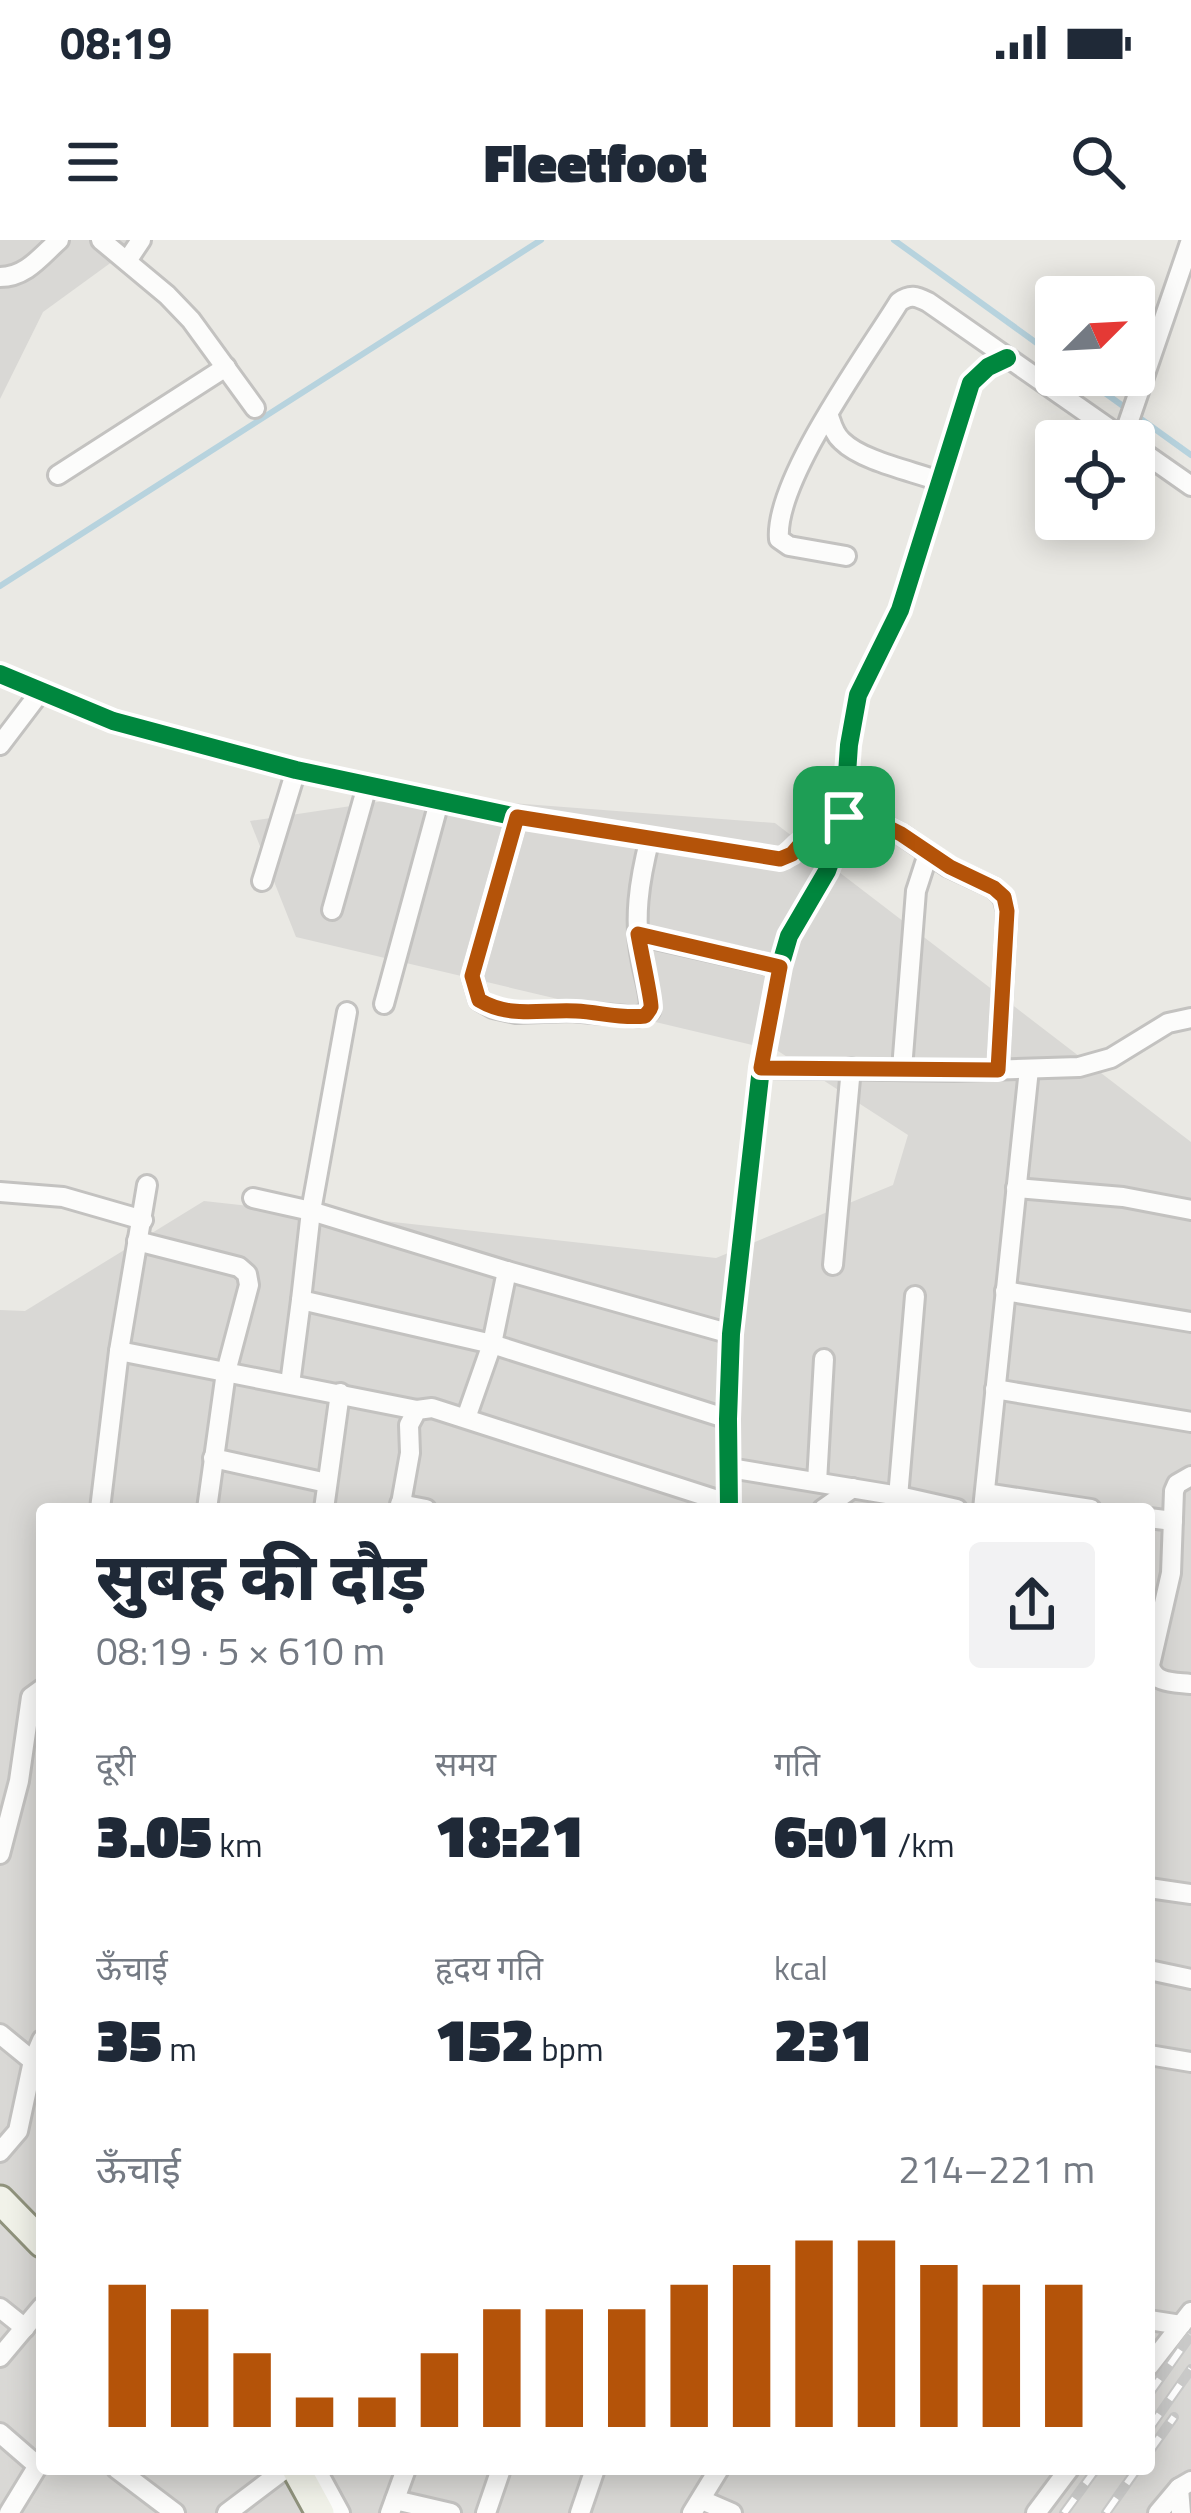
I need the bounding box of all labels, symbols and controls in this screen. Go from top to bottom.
text: 08:19 [60,8,172,76]
text: Fleetfoot [484,121,707,203]
icon: menu [60,129,126,195]
icon: search [1065,129,1131,195]
north arrow [1035,276,1155,396]
map controls [1035,276,1155,540]
button: locate [1035,420,1155,540]
pin [793,766,895,868]
icon: arrive [811,784,877,850]
text: सुबह की दौड़ [96,1525,426,1626]
button: share [969,1542,1095,1668]
text: 08:19 · 5 × 610 m [96,1621,385,1680]
text: दूरी [96,1739,136,1789]
text: समय [435,1739,496,1789]
text: गति [774,1739,820,1789]
text: 3.05 [96,1789,212,1880]
text: 18:21 [435,1789,584,1880]
text: 6:01 [774,1789,890,1880]
text: km [212,1820,263,1870]
text: /km [890,1820,955,1870]
text: ऊँचाई [96,1943,168,1993]
text: हृदय गति [435,1943,543,1993]
text: kcal [774,1943,828,1993]
text: 35 [96,1993,162,2084]
text: 152 [435,1993,534,2084]
text: 231 [774,1993,873,2084]
text: m [162,2024,197,2074]
text: bpm [534,2024,604,2074]
text: ऊँचाई [96,2139,181,2198]
text: 214–221 m [898,2139,1095,2198]

